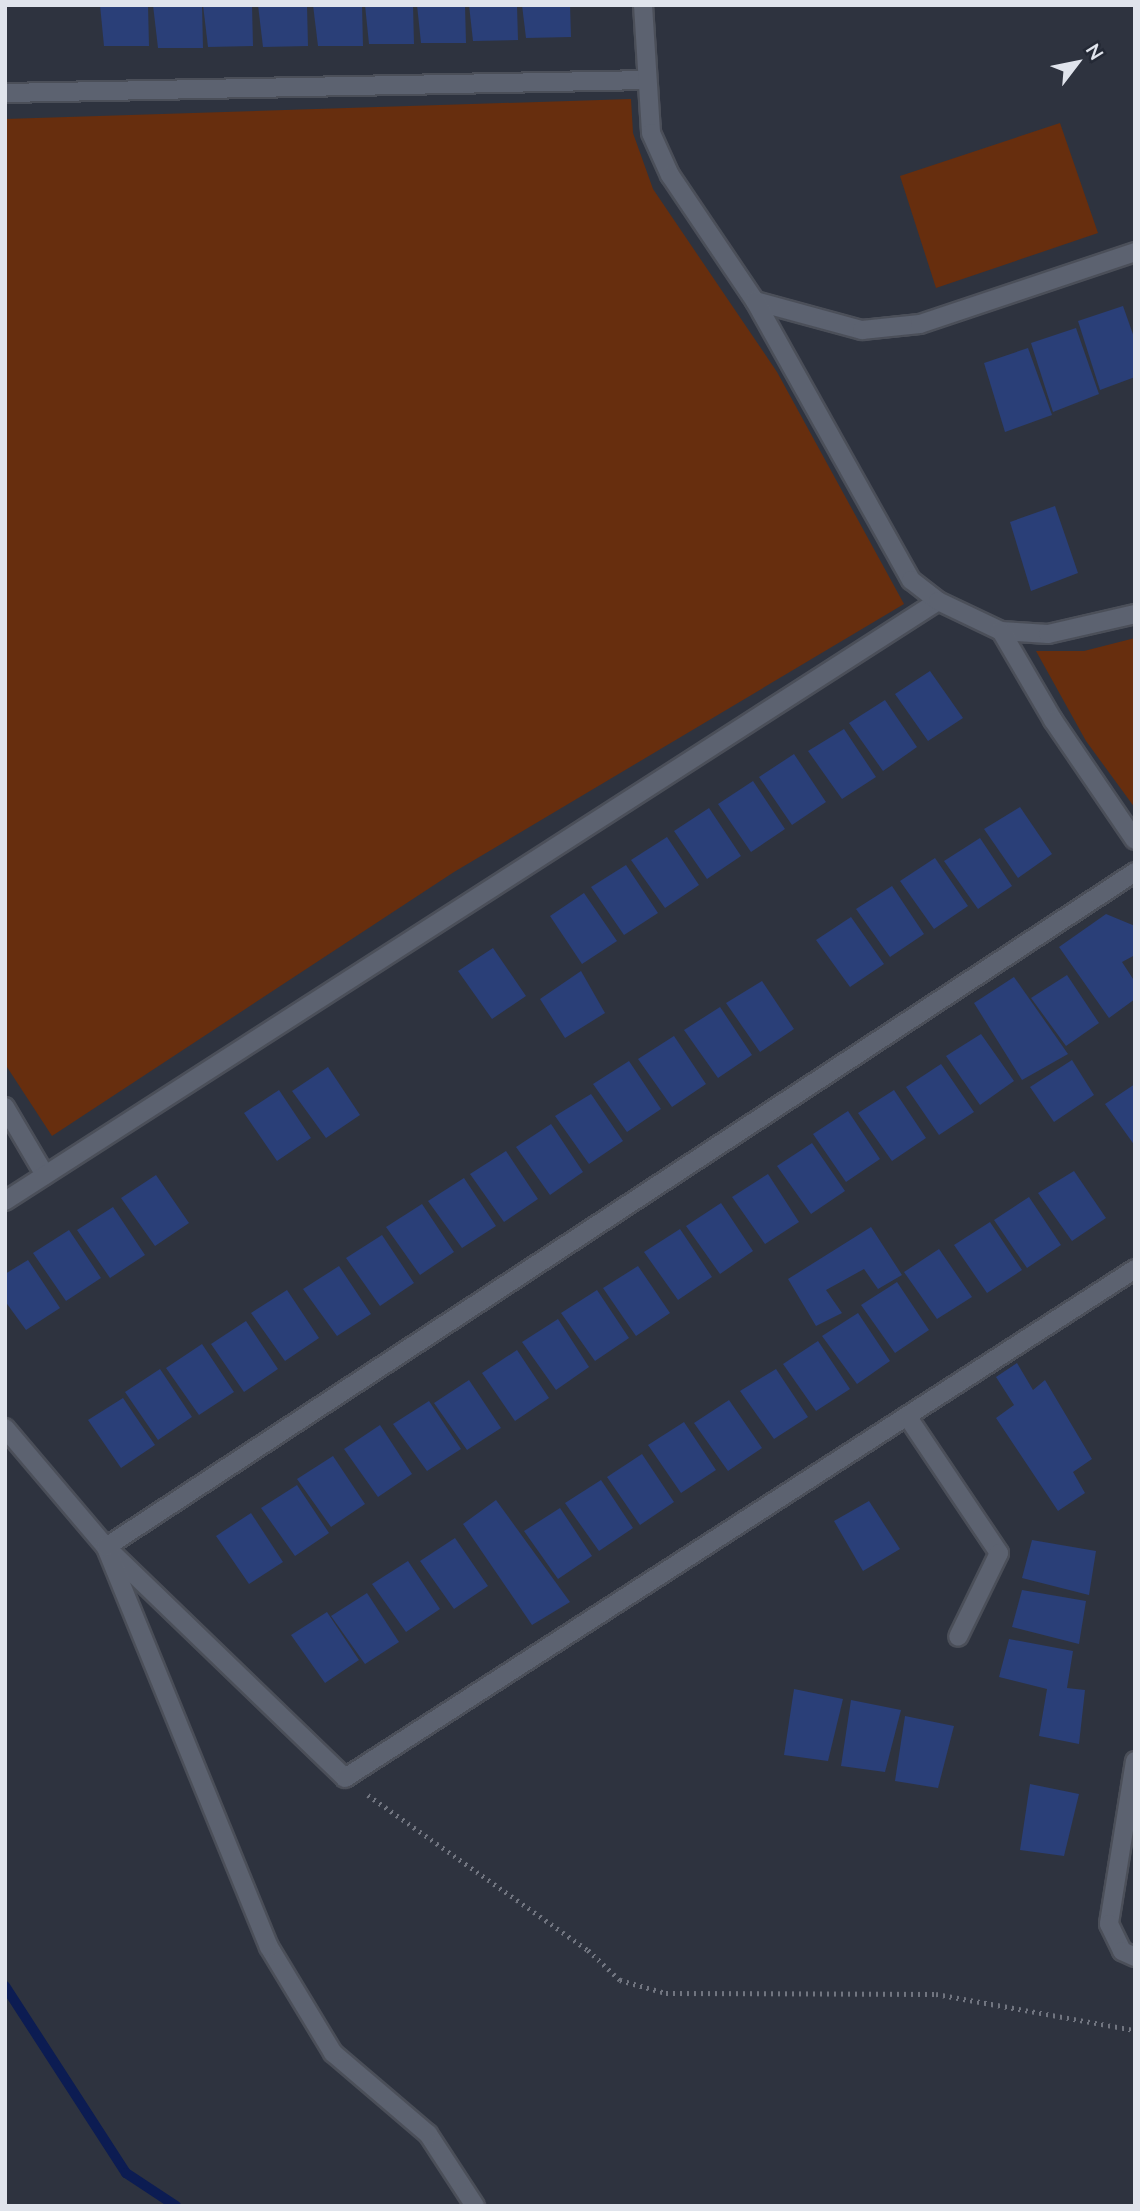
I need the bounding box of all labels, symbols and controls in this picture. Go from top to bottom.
north arrow [1042,28,1112,98]
text: N [1082,39,1109,64]

